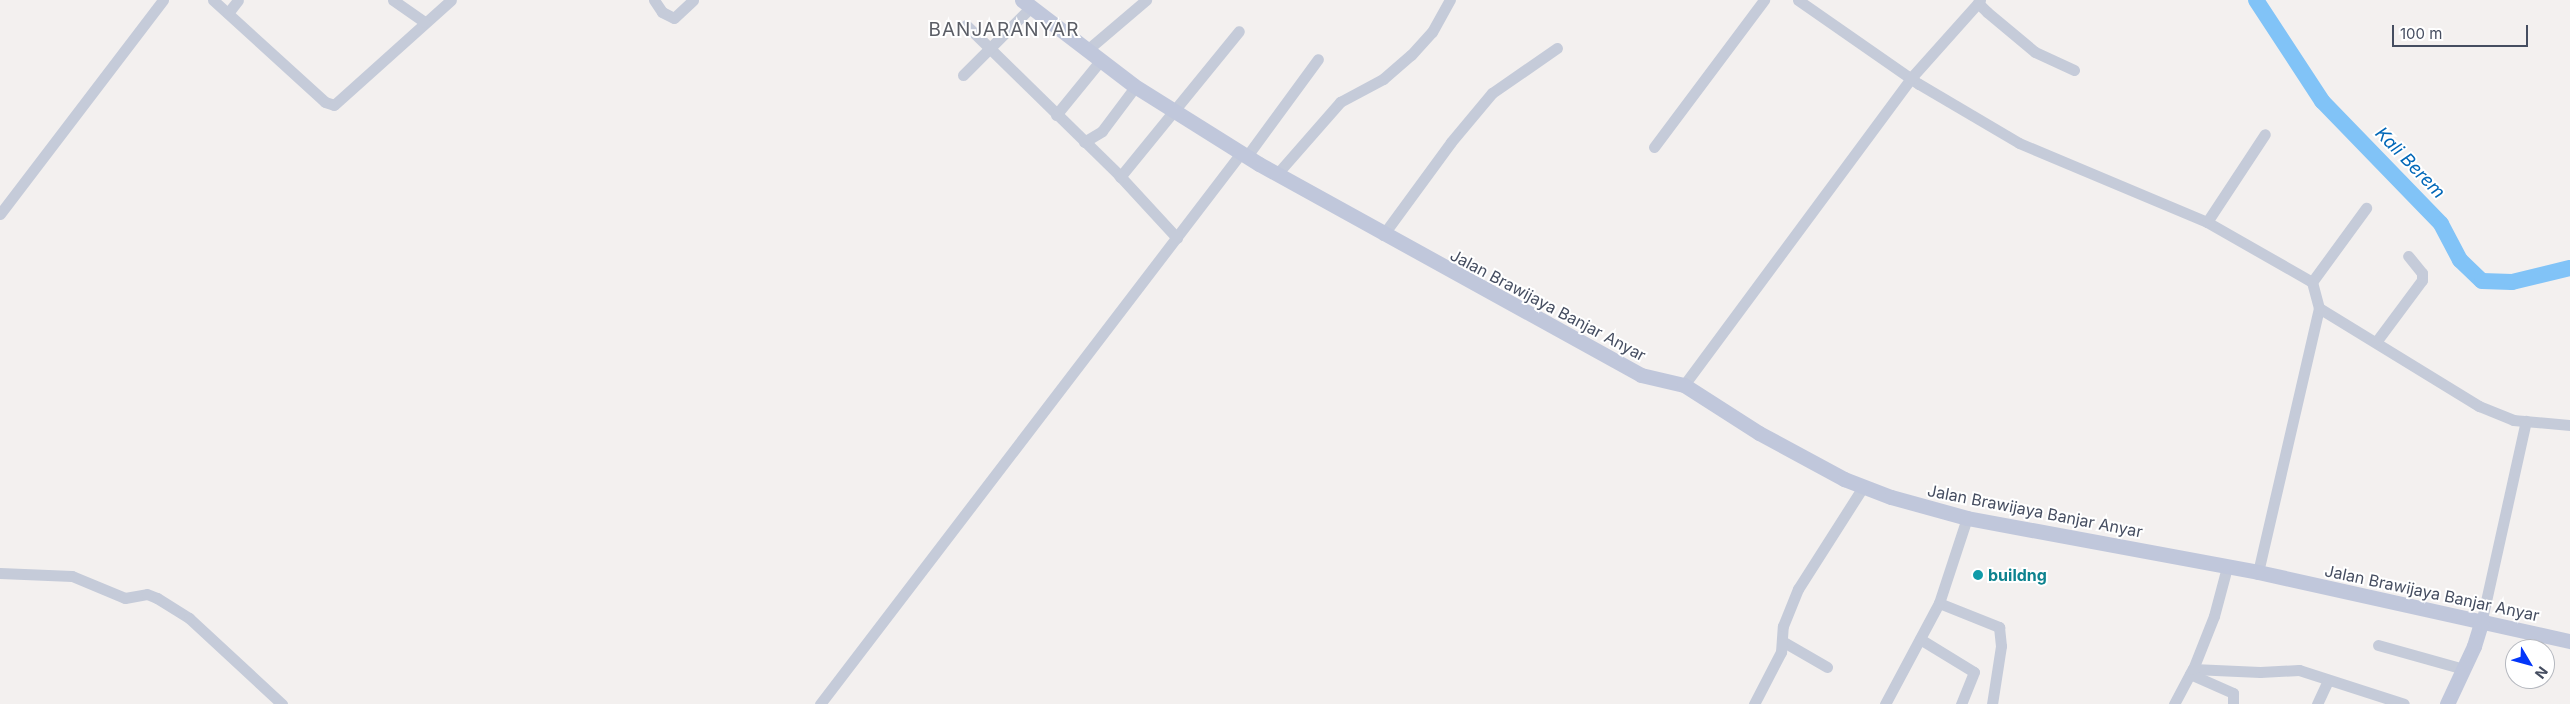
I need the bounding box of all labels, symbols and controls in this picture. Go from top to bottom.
scale bar [2395,15,2531,47]
district label: BANJARANYAR [927,19,1081,41]
text: 100 m [2400,24,2442,43]
water label: Kali Berem [2371,123,2449,203]
street label: Jalan Brawijaya Banjar Anyar [1447,245,1649,365]
street label: Jalan Brawijaya Banjar Anyar [1926,481,2144,541]
street label: Jalan Brawijaya Banjar Anyar [2323,561,2541,625]
place label: buildng [1988,565,2047,585]
marker: buildng [1972,569,1984,581]
north arrow [2505,639,2555,689]
text: N [2532,663,2552,682]

